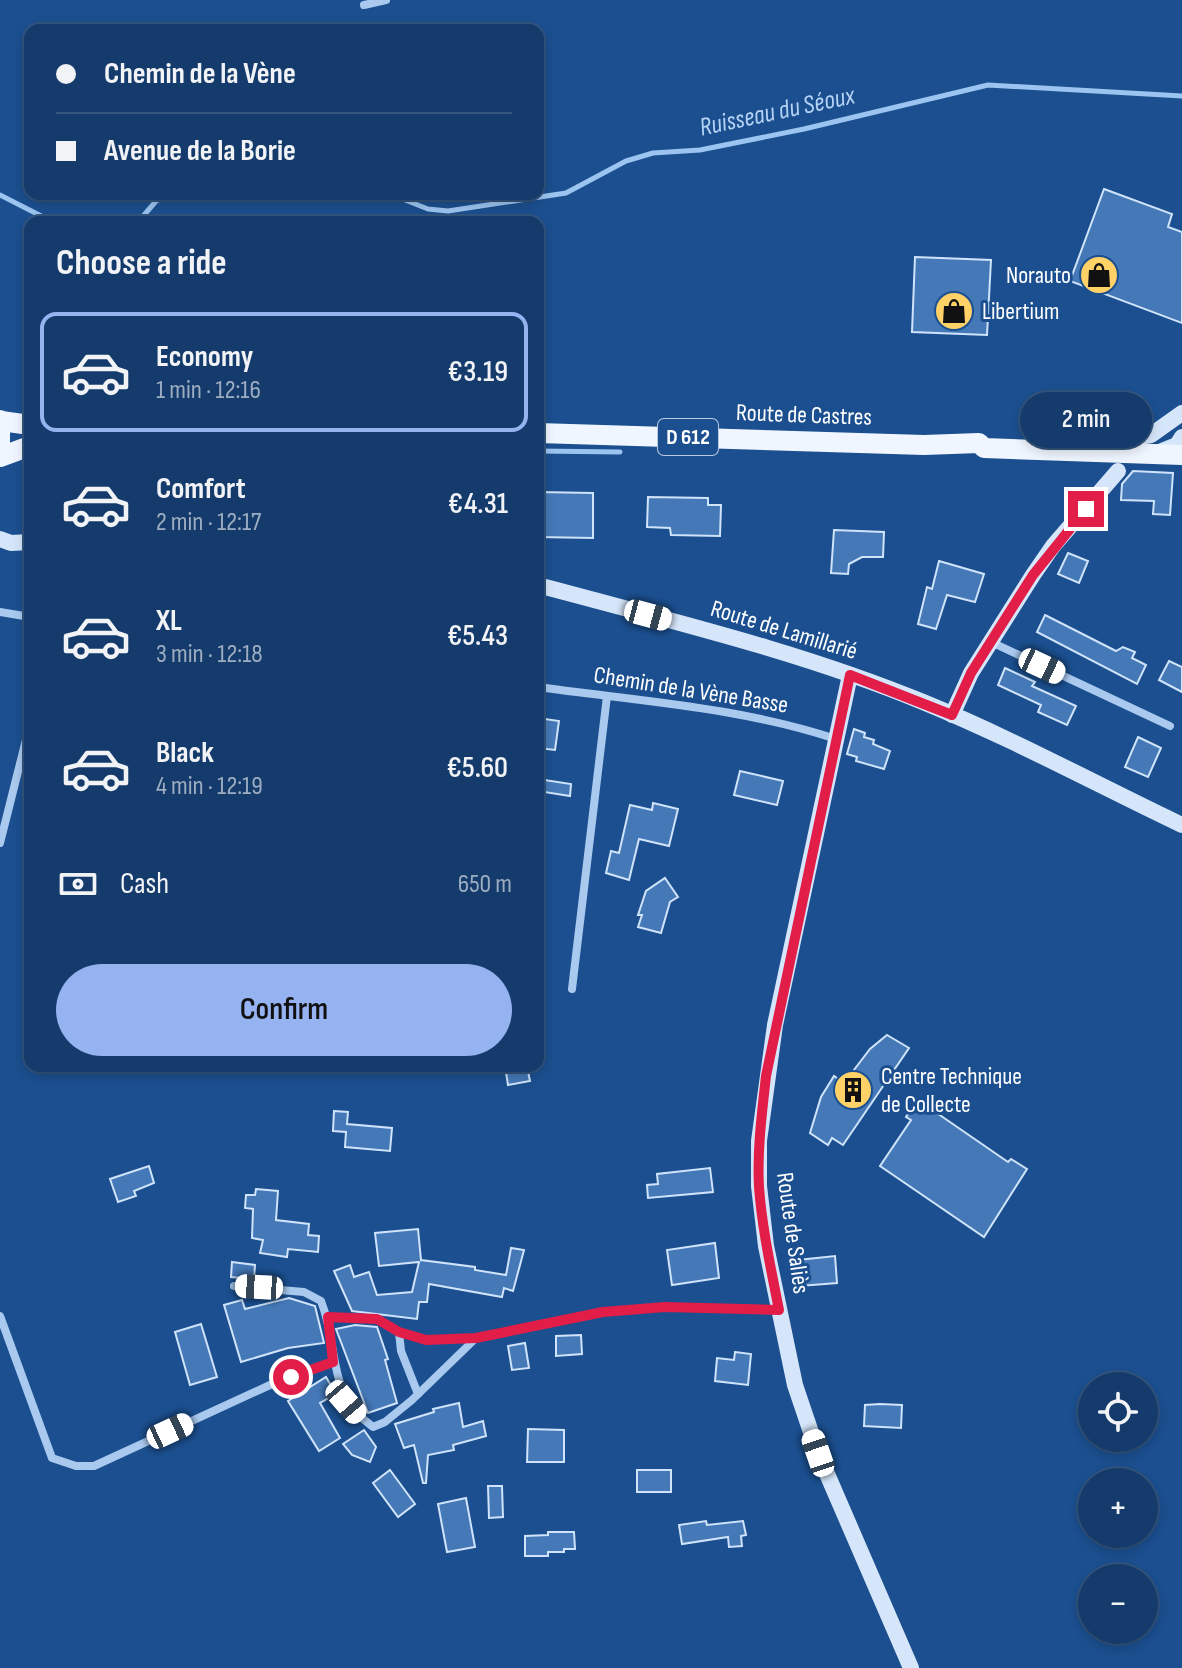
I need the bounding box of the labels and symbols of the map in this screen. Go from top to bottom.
water label: Ruisseau du Séoux [697,80,859,144]
shop icon: Norauto [1078,254,1120,296]
place label: Norauto [1006,261,1071,290]
shop icon: Libertium [933,290,975,332]
place label: Libertium [982,297,1059,326]
callout: 2 min [1020,393,1152,449]
street label: Route de Castres [736,398,872,432]
road number: D 612 [658,419,718,455]
route end [1068,491,1104,527]
street label: Route de Lamillarié [707,594,861,666]
car [622,597,674,633]
car [1015,645,1069,687]
street label: Chemin de la Vène Basse [592,660,790,720]
place label: Centre Technique de Collecte [881,1062,1022,1119]
building icon: Centre Technique de Collecte [832,1069,874,1111]
street label: Route de Saliès [770,1171,816,1295]
car [234,1274,284,1300]
route start [273,1359,309,1395]
car [321,1376,371,1428]
car [143,1410,197,1452]
car [799,1426,837,1480]

